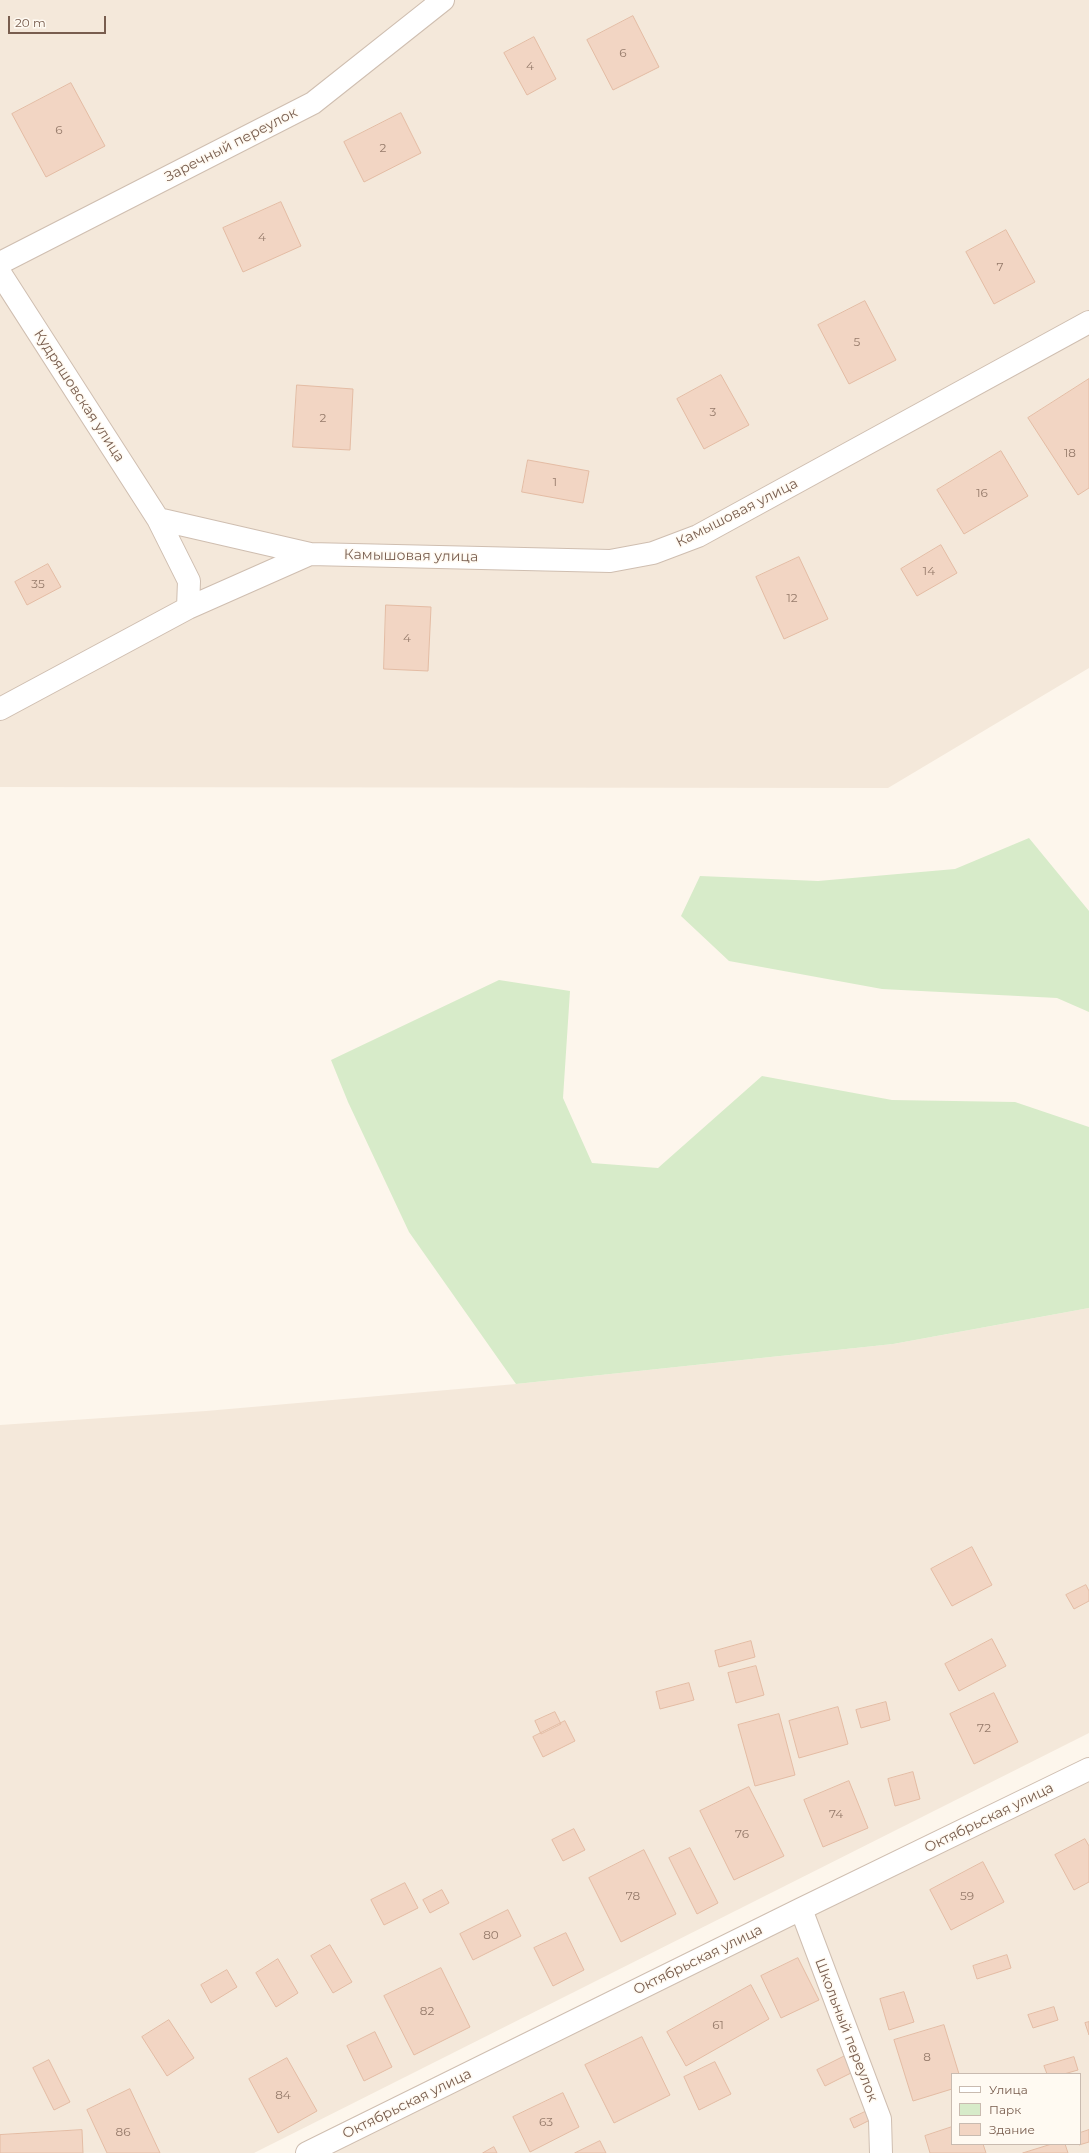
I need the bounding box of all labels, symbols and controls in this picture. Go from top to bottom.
scale bar [10,8,108,34]
text: 20 m [15,15,46,30]
house number: 6 [619,46,627,60]
house number: 4 [526,59,534,73]
street label: Заречный переулок [162,104,300,186]
house number: 6 [55,123,63,137]
house number: 2 [380,141,386,155]
house number: 4 [258,230,266,244]
house number: 7 [996,260,1004,274]
street label: Кудряшовская улица [30,327,128,465]
house number: 5 [854,335,860,349]
house number: 3 [710,405,716,419]
house number: 2 [320,411,326,425]
house number: 18 [1064,446,1076,460]
house number: 1 [553,475,557,489]
street label: Камышовая улица [673,475,801,551]
house number: 16 [976,486,988,500]
street label: Камышовая улица [344,546,478,566]
house number: 14 [923,564,935,578]
house number: 35 [31,577,45,591]
house number: 12 [786,591,798,605]
house number: 4 [403,631,411,645]
house number: 72 [977,1721,991,1735]
street label: Октябрьская улица [922,1779,1056,1857]
house number: 74 [829,1807,843,1821]
house number: 76 [735,1827,749,1841]
house number: 78 [626,1889,640,1903]
house number: 59 [960,1889,974,1903]
street label: Октябрьская улица [631,1921,765,1999]
house number: 80 [483,1928,499,1942]
street label: Школьный переулок [811,1956,881,2104]
house number: 82 [420,2004,434,2018]
house number: 61 [712,2018,724,2032]
house number: 8 [923,2050,931,2064]
street label: Октябрьская улица [340,2065,474,2143]
legend [951,2073,1081,2145]
text: Улица [989,2082,1028,2097]
house number: 84 [275,2088,291,2102]
text: Парк [989,2102,1021,2117]
house number: 63 [539,2115,553,2129]
text: Здание [989,2122,1035,2137]
house number: 86 [116,2125,130,2139]

